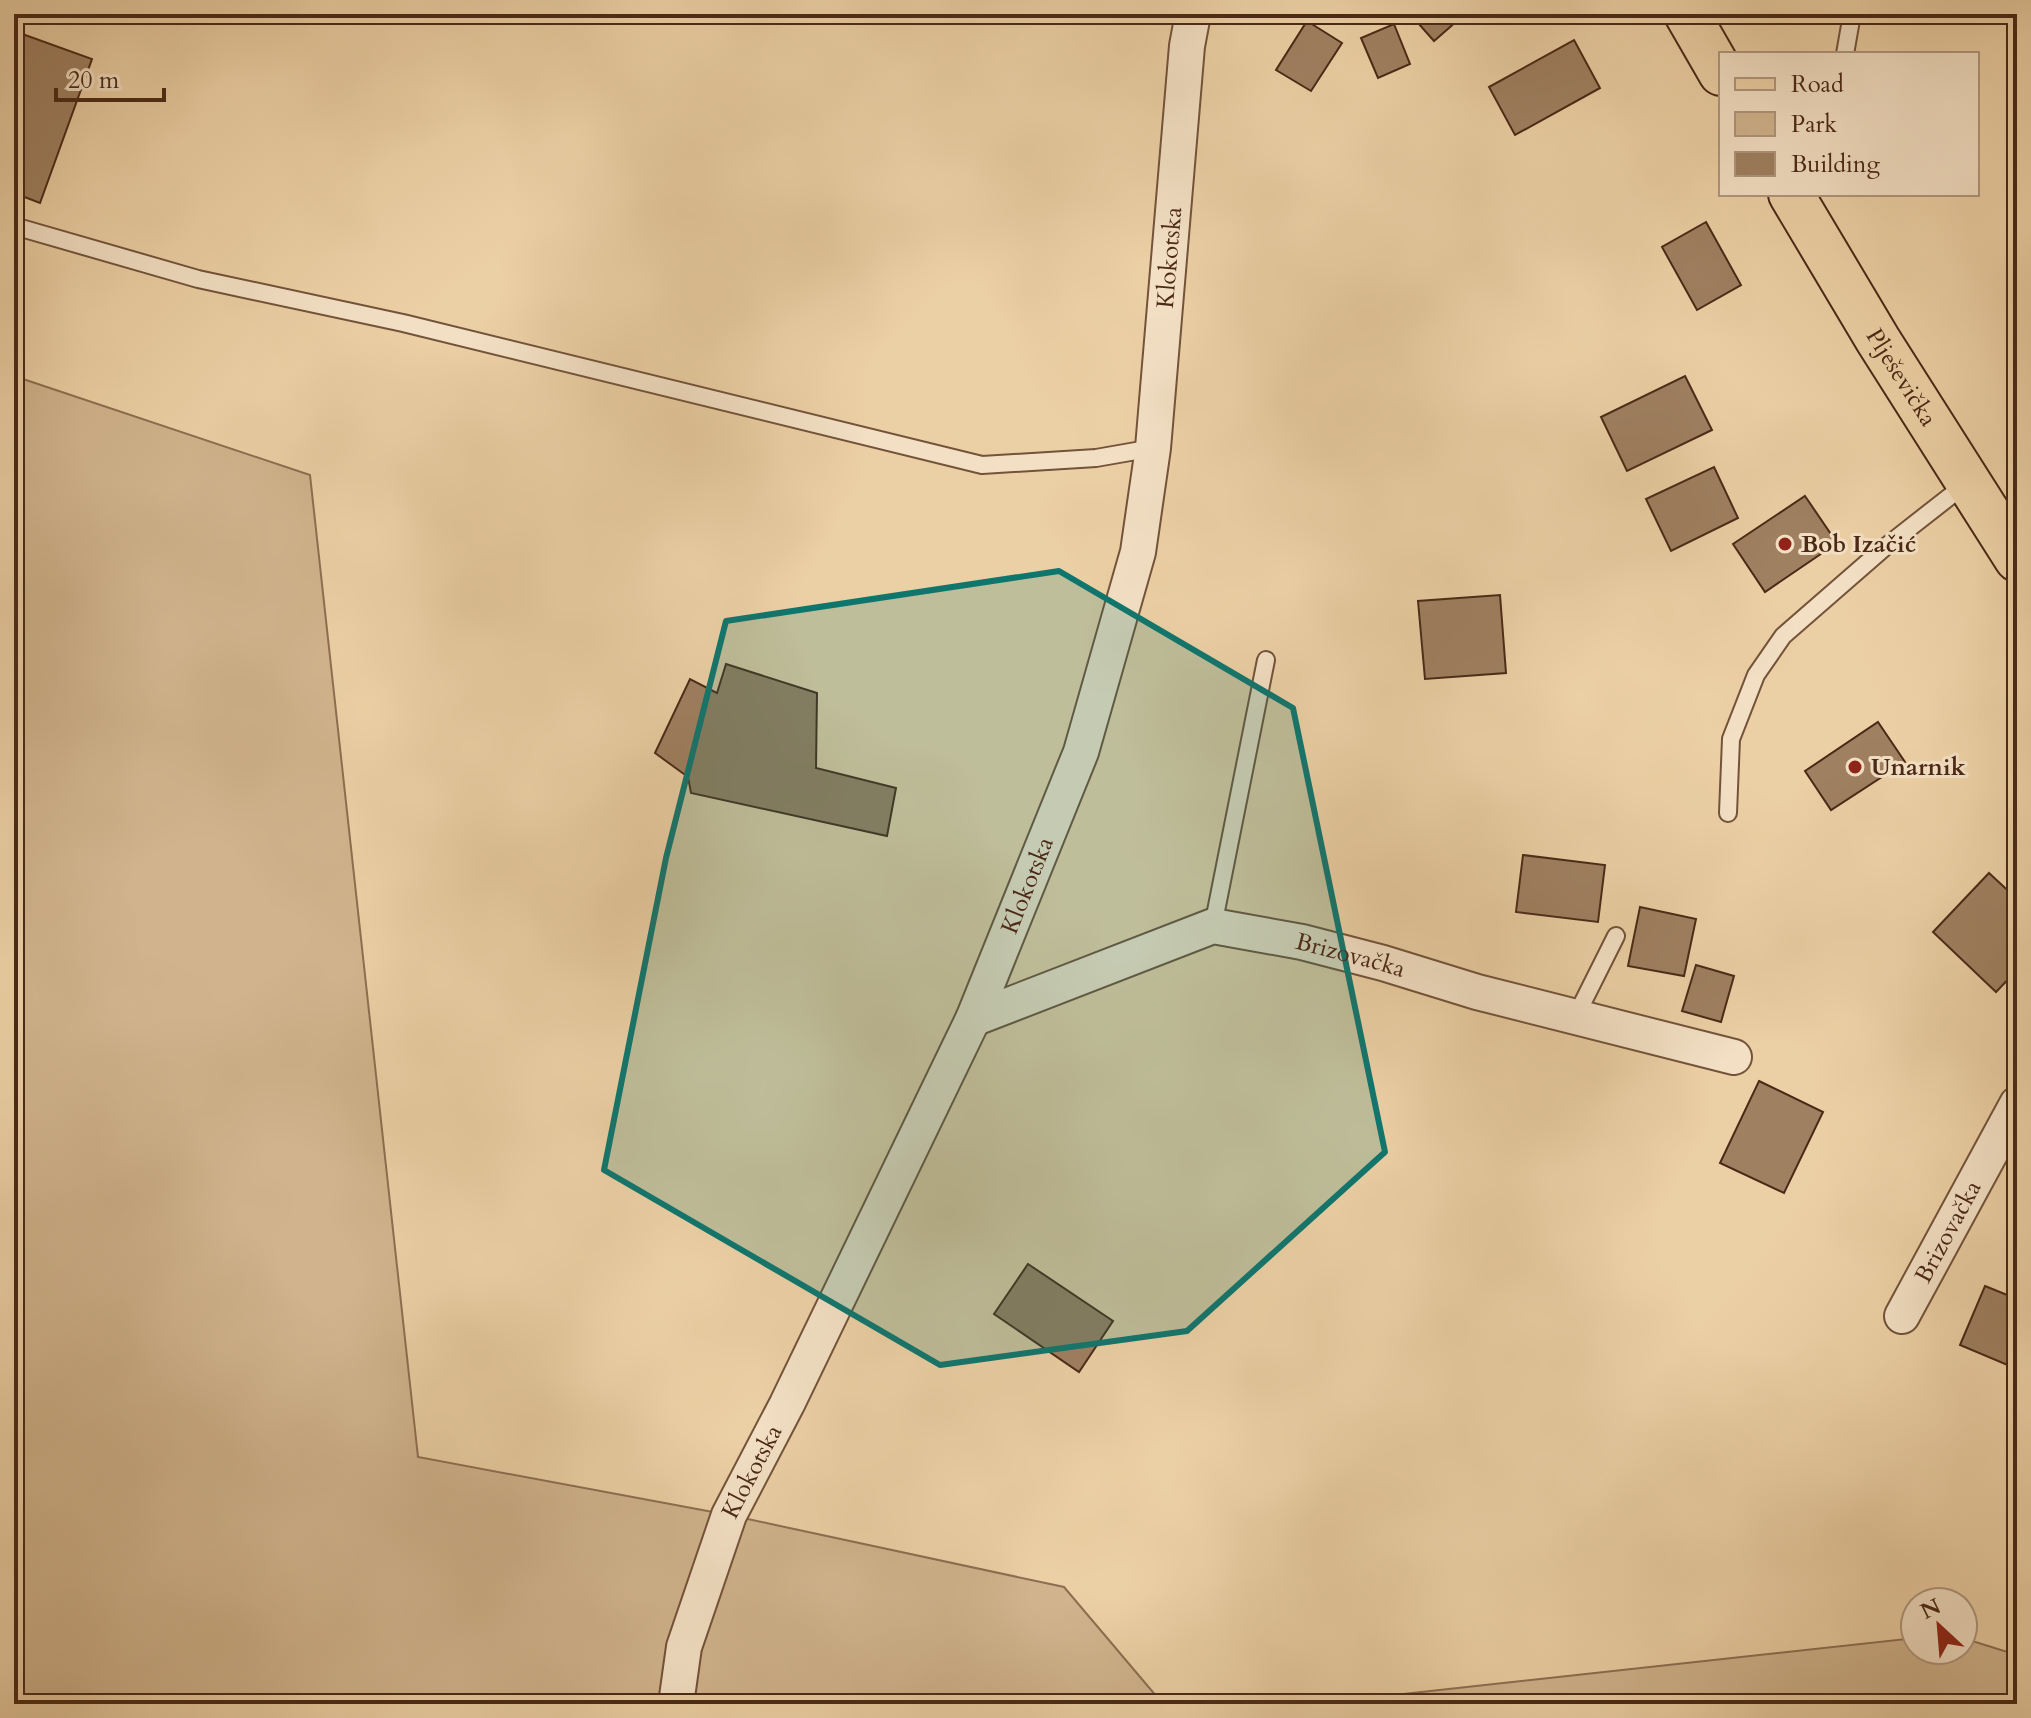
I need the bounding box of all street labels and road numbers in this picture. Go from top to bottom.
street label: Klokotska [1149,205,1190,310]
street label: Plješevička [1858,322,1945,433]
street label: Klokotska [993,832,1062,939]
street label: Brizovačka [1292,925,1410,986]
street label: Brizovačka [1907,1174,1990,1289]
street label: Klokotska [714,1419,791,1524]

